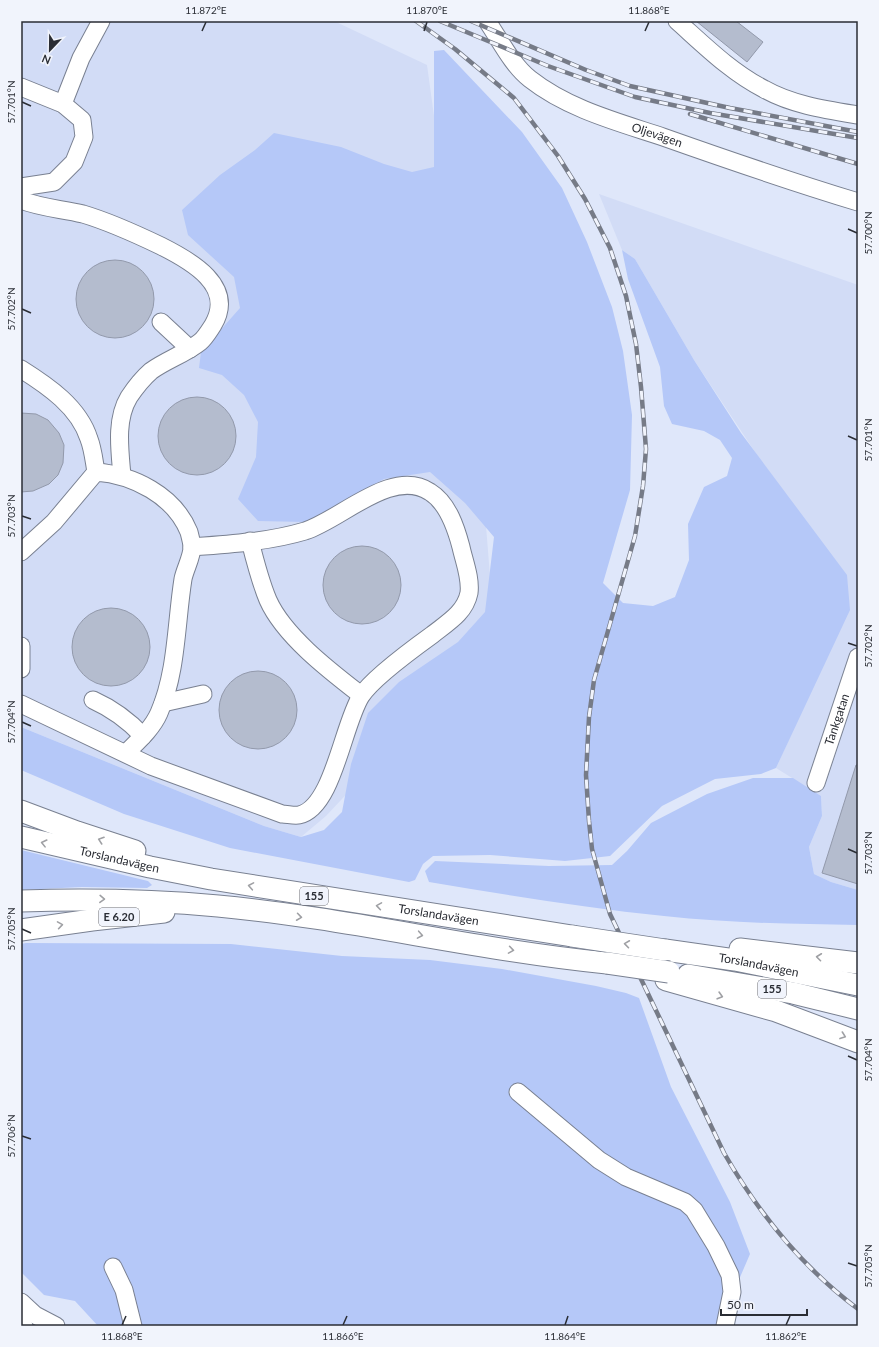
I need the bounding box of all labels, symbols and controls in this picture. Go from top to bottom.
text: 11.872°E [185,4,227,16]
text: 11.870°E [406,4,448,16]
text: 11.868°E [628,4,670,16]
north arrow [30,30,70,70]
text: N [40,52,52,67]
text: 57.701°N [5,80,17,124]
street label: Oljevägen [630,119,685,150]
text: 57.700°N [862,211,874,255]
text: 57.702°N [5,287,17,331]
text: 57.701°N [862,418,874,462]
text: 57.703°N [5,494,17,538]
text: 57.702°N [862,624,874,668]
street label: Tankgatan [821,691,852,747]
text: 57.704°N [5,700,17,744]
text: 57.703°N [862,831,874,875]
one-way arrow [98,837,105,845]
one-way arrow [41,839,47,847]
street label: Torslandavägen [78,843,161,876]
one-way arrow [248,882,254,891]
road number: 155 [300,887,328,905]
one-way arrow [99,895,105,904]
street label: Torslandavägen [397,901,480,928]
one-way arrow [376,902,382,911]
text: 57.705°N [5,907,17,951]
road number: E 6.20 [99,908,139,926]
one-way arrow [295,912,302,921]
one-way arrow [56,921,63,930]
one-way arrow [417,930,423,939]
one-way arrow [624,940,630,949]
one-way arrow [508,945,514,954]
street label: Torslandavägen [718,950,800,980]
one-way arrow [816,953,822,962]
road number: 155 [758,980,786,998]
one-way arrow [716,991,723,999]
one-way arrow [839,1032,846,1040]
text: 57.704°N [862,1038,874,1082]
text: 57.706°N [5,1114,17,1158]
text: 57.705°N [862,1244,874,1288]
scale bar [721,1291,807,1317]
text: 50 m [727,1297,754,1312]
text: 11.868°E [101,1330,143,1342]
text: 11.866°E [322,1330,364,1342]
text: 11.864°E [544,1330,586,1342]
text: 11.862°E [765,1330,807,1342]

